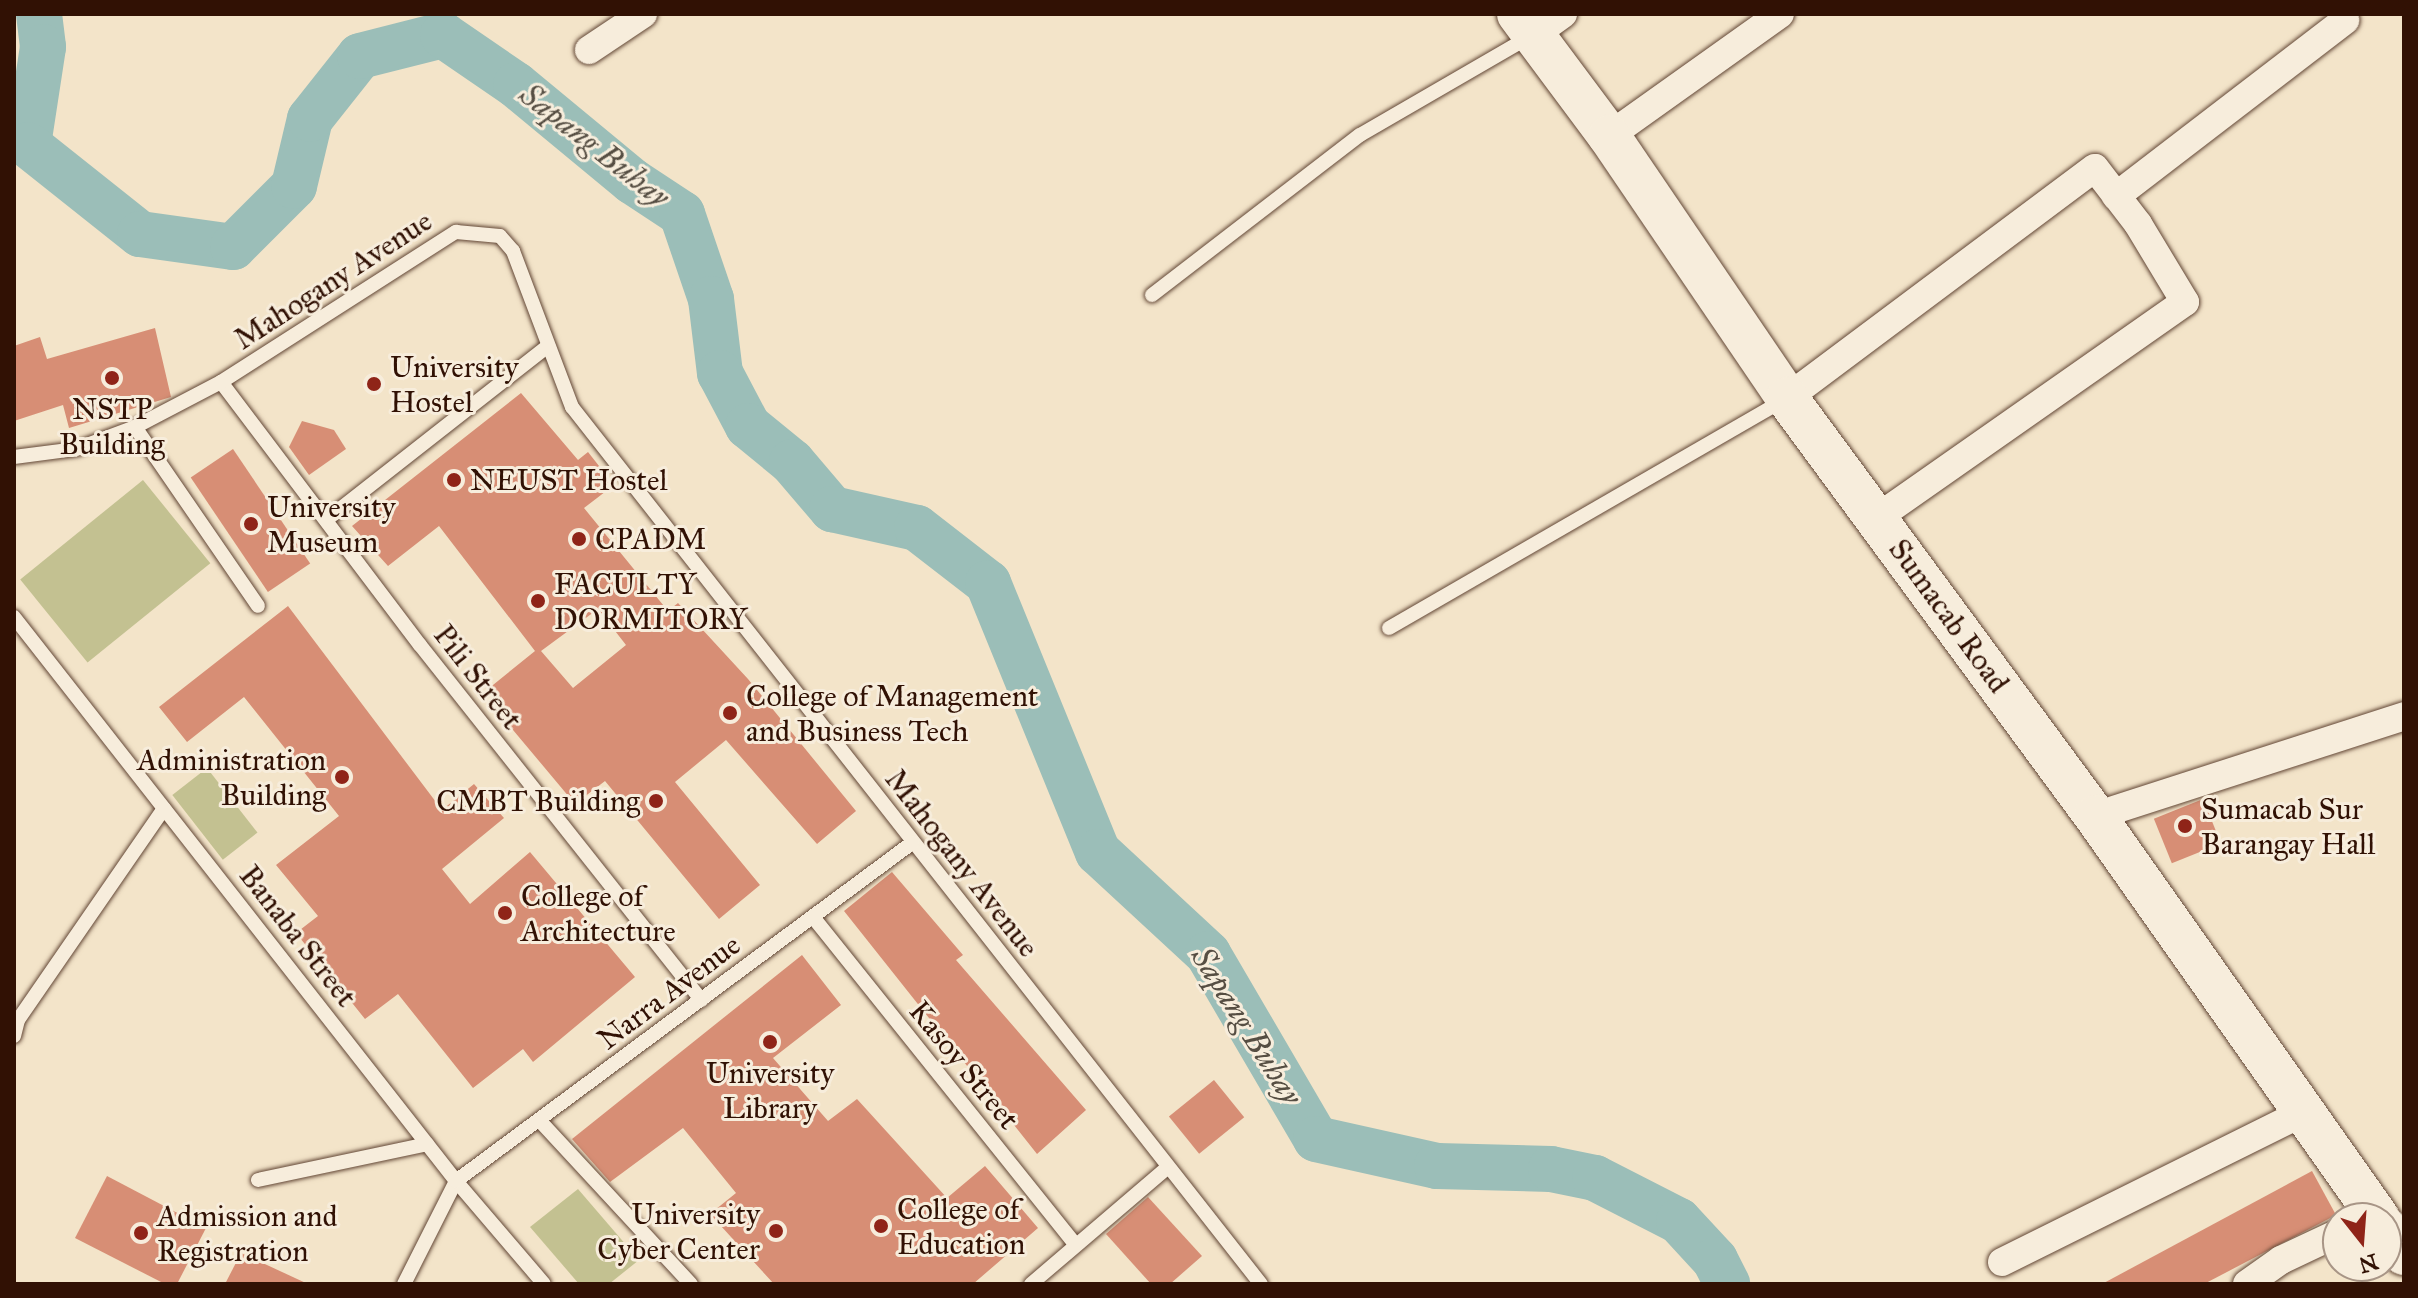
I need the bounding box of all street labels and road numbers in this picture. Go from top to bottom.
street label: Mahogany Avenue [227,203,439,357]
street label: Sumacab Road [1881,532,2017,700]
street label: Pili Street [426,618,530,736]
street label: Mahogany Avenue [877,762,1047,964]
street label: Banaba Street [232,858,364,1014]
street label: Narra Avenue [591,927,747,1057]
street label: Kasoy Street [901,993,1027,1137]

